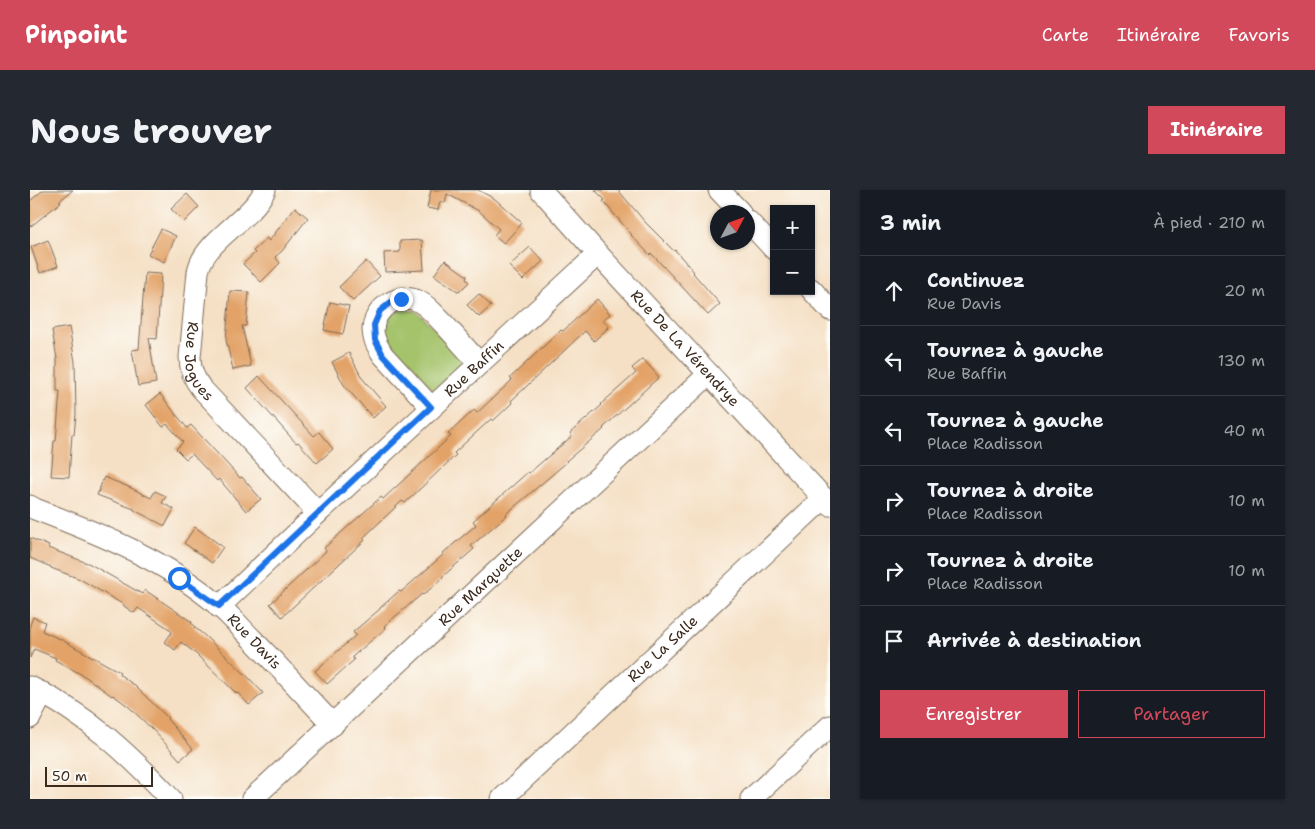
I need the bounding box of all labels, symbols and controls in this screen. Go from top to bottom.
text: Pinpoint [25,19,127,51]
text: Carte [1042,23,1089,47]
text: Itinéraire [1117,23,1201,47]
text: Favoris [1229,23,1290,47]
button: Itinéraire [1148,106,1285,154]
text: Nous trouver [30,107,272,154]
north arrow [710,205,755,250]
map controls [770,205,815,295]
button: + [770,205,815,250]
text: 3 min [880,209,941,237]
text: À pied · 210 m [1153,212,1265,233]
button: − [770,250,815,295]
text: Continuez [927,268,1025,293]
icon: ahead [880,277,908,305]
text: 20 m [1224,280,1265,301]
street label: Rue De La Vérendrye [626,286,744,411]
route end [390,288,413,311]
text: Rue Davis [927,293,1002,314]
street label: Rue Jogues [180,321,218,405]
street label: Rue Baffin [440,336,508,401]
text: Tournez à gauche [927,338,1104,363]
icon: left [880,347,908,375]
text: 130 m [1218,350,1265,371]
text: Rue Baffin [927,363,1007,384]
text: Tournez à gauche [927,408,1104,433]
icon: left [880,417,908,445]
text: 40 m [1223,420,1265,441]
text: Place Radisson [927,433,1043,454]
text: Tournez à droite [927,478,1094,503]
icon: right [880,487,908,515]
text: 10 m [1228,490,1265,511]
text: Place Radisson [927,503,1043,524]
street label: Rue Marquette [434,542,527,631]
text: Tournez à droite [927,548,1094,573]
icon: right [880,557,908,585]
text: 10 m [1228,560,1265,581]
route start [168,567,191,590]
text: Place Radisson [927,573,1043,594]
street label: Rue Davis [223,609,286,674]
street label: Rue La Salle [623,611,702,687]
icon: arrive [880,627,908,655]
text: Arrivée à destination [927,628,1141,653]
button: Enregistrer [880,690,1068,738]
button: Partager [1078,690,1265,738]
scale bar [45,764,152,787]
text: 50 m [52,767,87,785]

